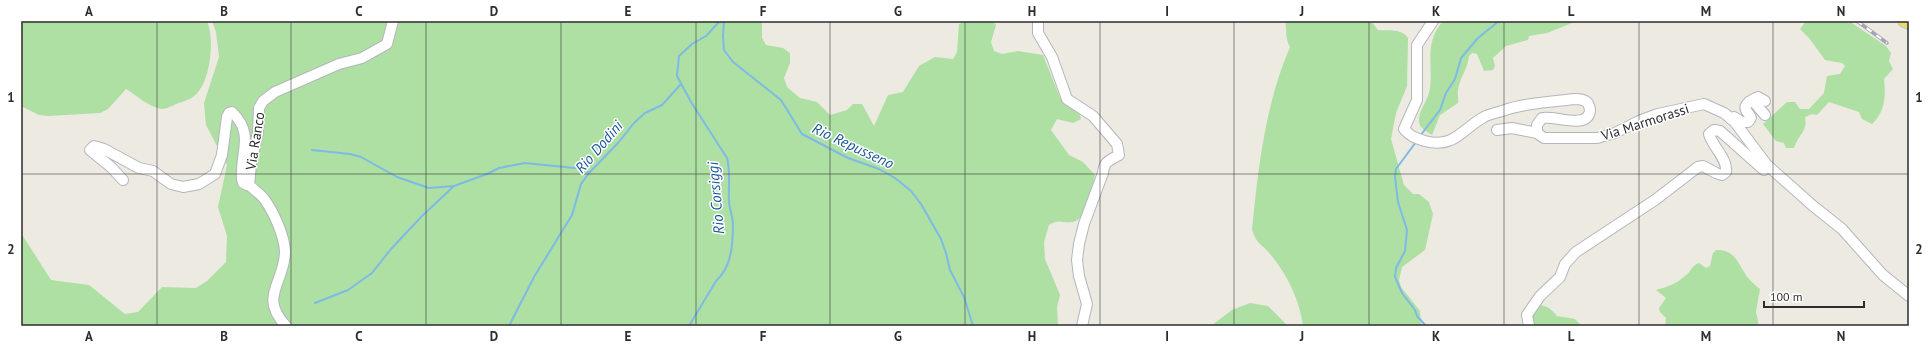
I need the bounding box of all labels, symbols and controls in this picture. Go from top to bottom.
text: A [85,3,93,20]
text: B [220,3,228,20]
text: C [355,3,363,20]
text: D [490,3,498,20]
text: E [625,3,632,20]
text: F [760,3,767,20]
text: G [894,3,902,20]
text: H [1028,3,1036,20]
text: I [1165,3,1169,20]
text: J [1299,3,1304,20]
text: K [1432,3,1440,20]
text: L [1568,3,1575,20]
text: M [1701,3,1711,20]
text: N [1837,3,1845,20]
text: 1 [7,89,15,106]
text: 1 [1915,89,1923,106]
street label: Via Marmorassi [1598,99,1691,145]
street label: Via Ranco [241,111,268,172]
water label: Rio Dodini [571,116,627,177]
water label: Rio Repusseno [809,118,897,173]
water label: Rio Corsiggi [703,160,728,235]
text: 2 [7,241,15,258]
text: 2 [1915,241,1923,258]
scale bar [1764,283,1864,309]
text: 100 m [1770,289,1803,304]
text: A [85,328,93,345]
text: B [220,328,228,345]
text: C [355,328,363,345]
text: D [490,328,498,345]
text: E [625,328,632,345]
text: F [760,328,767,345]
text: G [894,328,902,345]
text: H [1028,328,1036,345]
text: I [1165,328,1169,345]
text: J [1299,328,1304,345]
text: K [1432,328,1440,345]
text: L [1568,328,1575,345]
text: M [1701,328,1711,345]
text: N [1837,328,1845,345]

